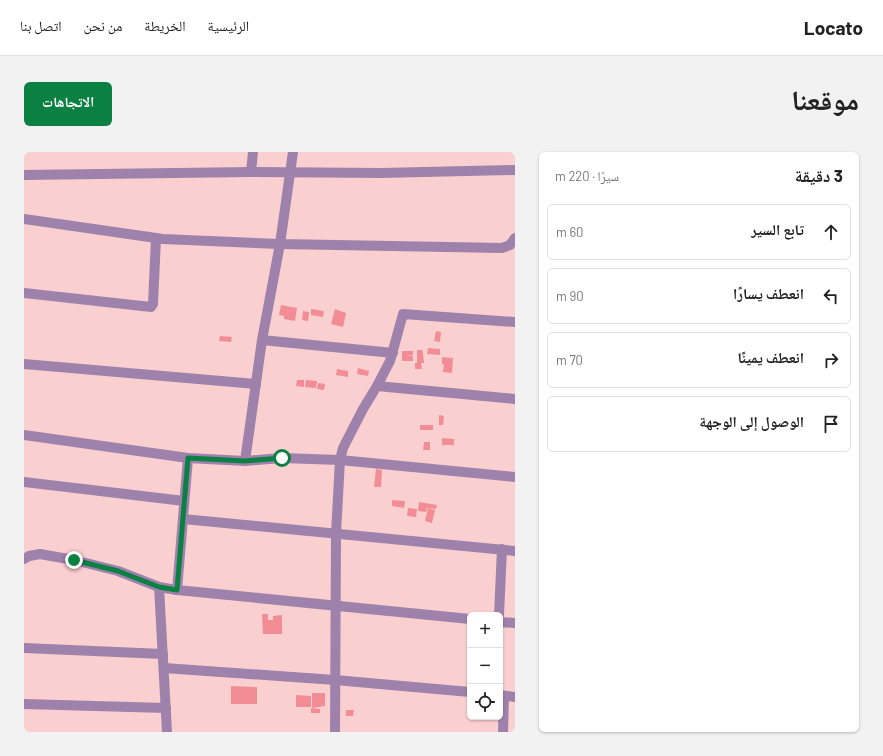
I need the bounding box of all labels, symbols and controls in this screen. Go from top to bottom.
text: Locato [804,16,863,39]
text: اتصل بنا [20,17,62,34]
text: من نحن [84,17,122,34]
text: الخريطة [144,17,186,34]
text: الرئيسية [208,17,249,34]
button: الاتجاهات [24,82,112,126]
text: موقعنا [791,82,859,116]
text: 3 دقيقة [795,165,843,185]
text: سيرًا · 220 m [555,168,619,184]
text: تابع السير [751,220,804,238]
icon: ahead [820,221,842,243]
text: 60 m [556,224,583,240]
text: انعطف يسارًا [733,284,804,302]
icon: left [820,285,842,307]
text: 90 m [556,288,584,304]
text: انعطف يمينًا [737,348,804,366]
icon: right [820,349,842,371]
text: 70 m [556,352,583,368]
text: الوصول إلى الوجهة [699,412,804,430]
icon: arrive [820,413,842,435]
route start [273,449,291,467]
route end [65,551,83,569]
map controls [467,612,503,720]
button: + [467,612,503,648]
button: − [467,648,503,684]
button: locate [467,684,503,720]

